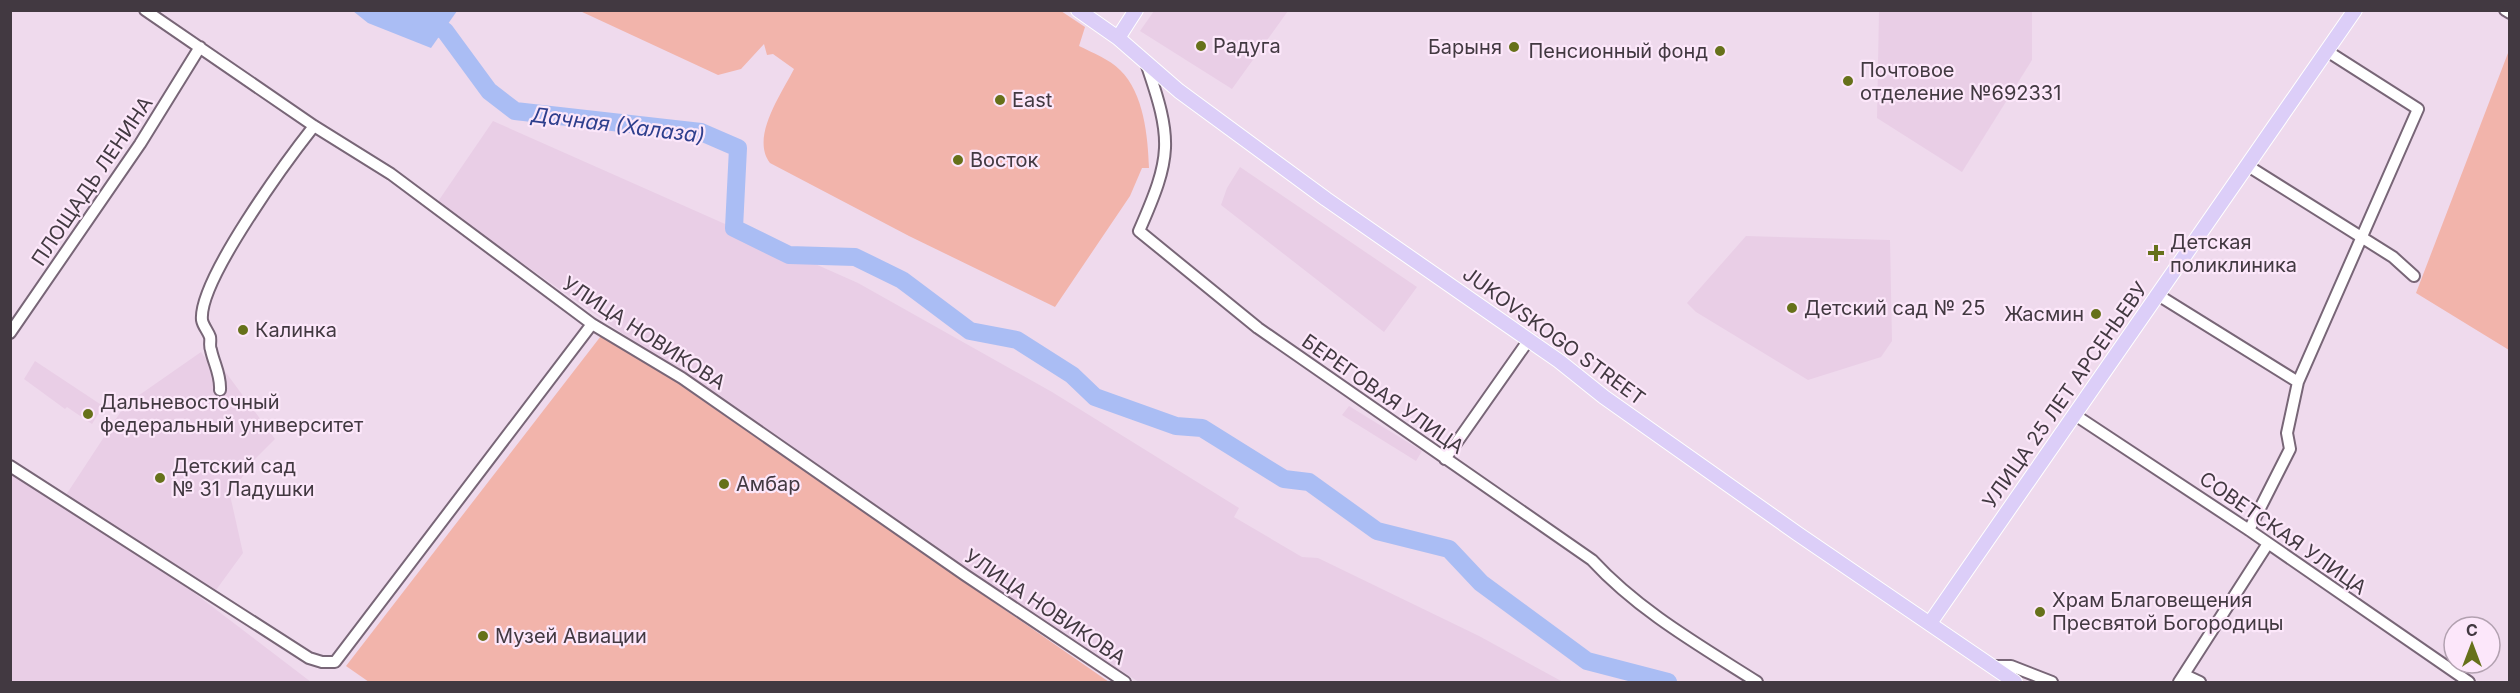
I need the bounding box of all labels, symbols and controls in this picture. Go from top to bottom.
place label: Радуга [1213,34,1281,58]
place label: Барыня [1428,35,1502,59]
marker: Радуга [1194,39,1208,53]
place label: Пенсионный фонд [1528,39,1708,63]
marker: Барыня [1507,40,1521,54]
marker: Пенсионный фонд [1713,44,1727,58]
place label: Почтовое отделение №692331 [1860,58,2061,105]
marker: Почтовое отделение №692331 [1841,74,1855,88]
place label: East [1012,88,1053,112]
street label: ПЛОЩАДЬ ЛЕНИНА [26,92,158,270]
marker: East [993,93,1007,107]
water label: Дачная (Халаза) [529,102,706,148]
place label: Восток [970,148,1038,172]
marker: Восток [951,153,965,167]
place label: Детская поликлиника [2170,230,2297,277]
marker: Детская поликлиника [2147,244,2165,262]
street label: JUKOVSKOGO STREET [1458,262,1650,410]
street label: УЛИЦА НОВИКОВА [558,271,730,395]
street label: УЛИЦА 25 ЛЕТ АРСЕНЬЕВУ [1978,277,2153,513]
place label: Детский сад № 25 [1804,296,1985,320]
marker: Детский сад № 25 [1785,301,1799,315]
place label: Жасмин [2004,302,2084,326]
marker: Жасмин [2089,307,2103,321]
place label: Калинка [255,318,337,342]
marker: Калинка [236,323,250,337]
street label: БЕРЕГОВАЯ УЛИЦА [1297,329,1469,459]
place label: Дальневосточный федеральный университет [100,390,364,437]
marker: Дальневосточный федеральный университет [81,407,95,421]
place label: Детский сад № 31 Ладушки [172,454,315,501]
street label: СОВЕТСКАЯ УЛИЦА [2195,466,2371,600]
marker: Детский сад № 31 Ладушки [153,471,167,485]
place label: Амбар [736,472,801,496]
marker: Амбар [717,477,731,491]
street label: УЛИЦА НОВИКОВА [960,544,1131,670]
place label: Храм Благовещения Пресвятой Богородицы [2052,588,2284,635]
marker: Храм Благовещения Пресвятой Богородицы [2033,605,2047,619]
north arrow [2442,615,2502,675]
text: С [2466,620,2478,640]
place label: Музей Авиации [495,624,647,648]
marker: Музей Авиации [476,629,490,643]

